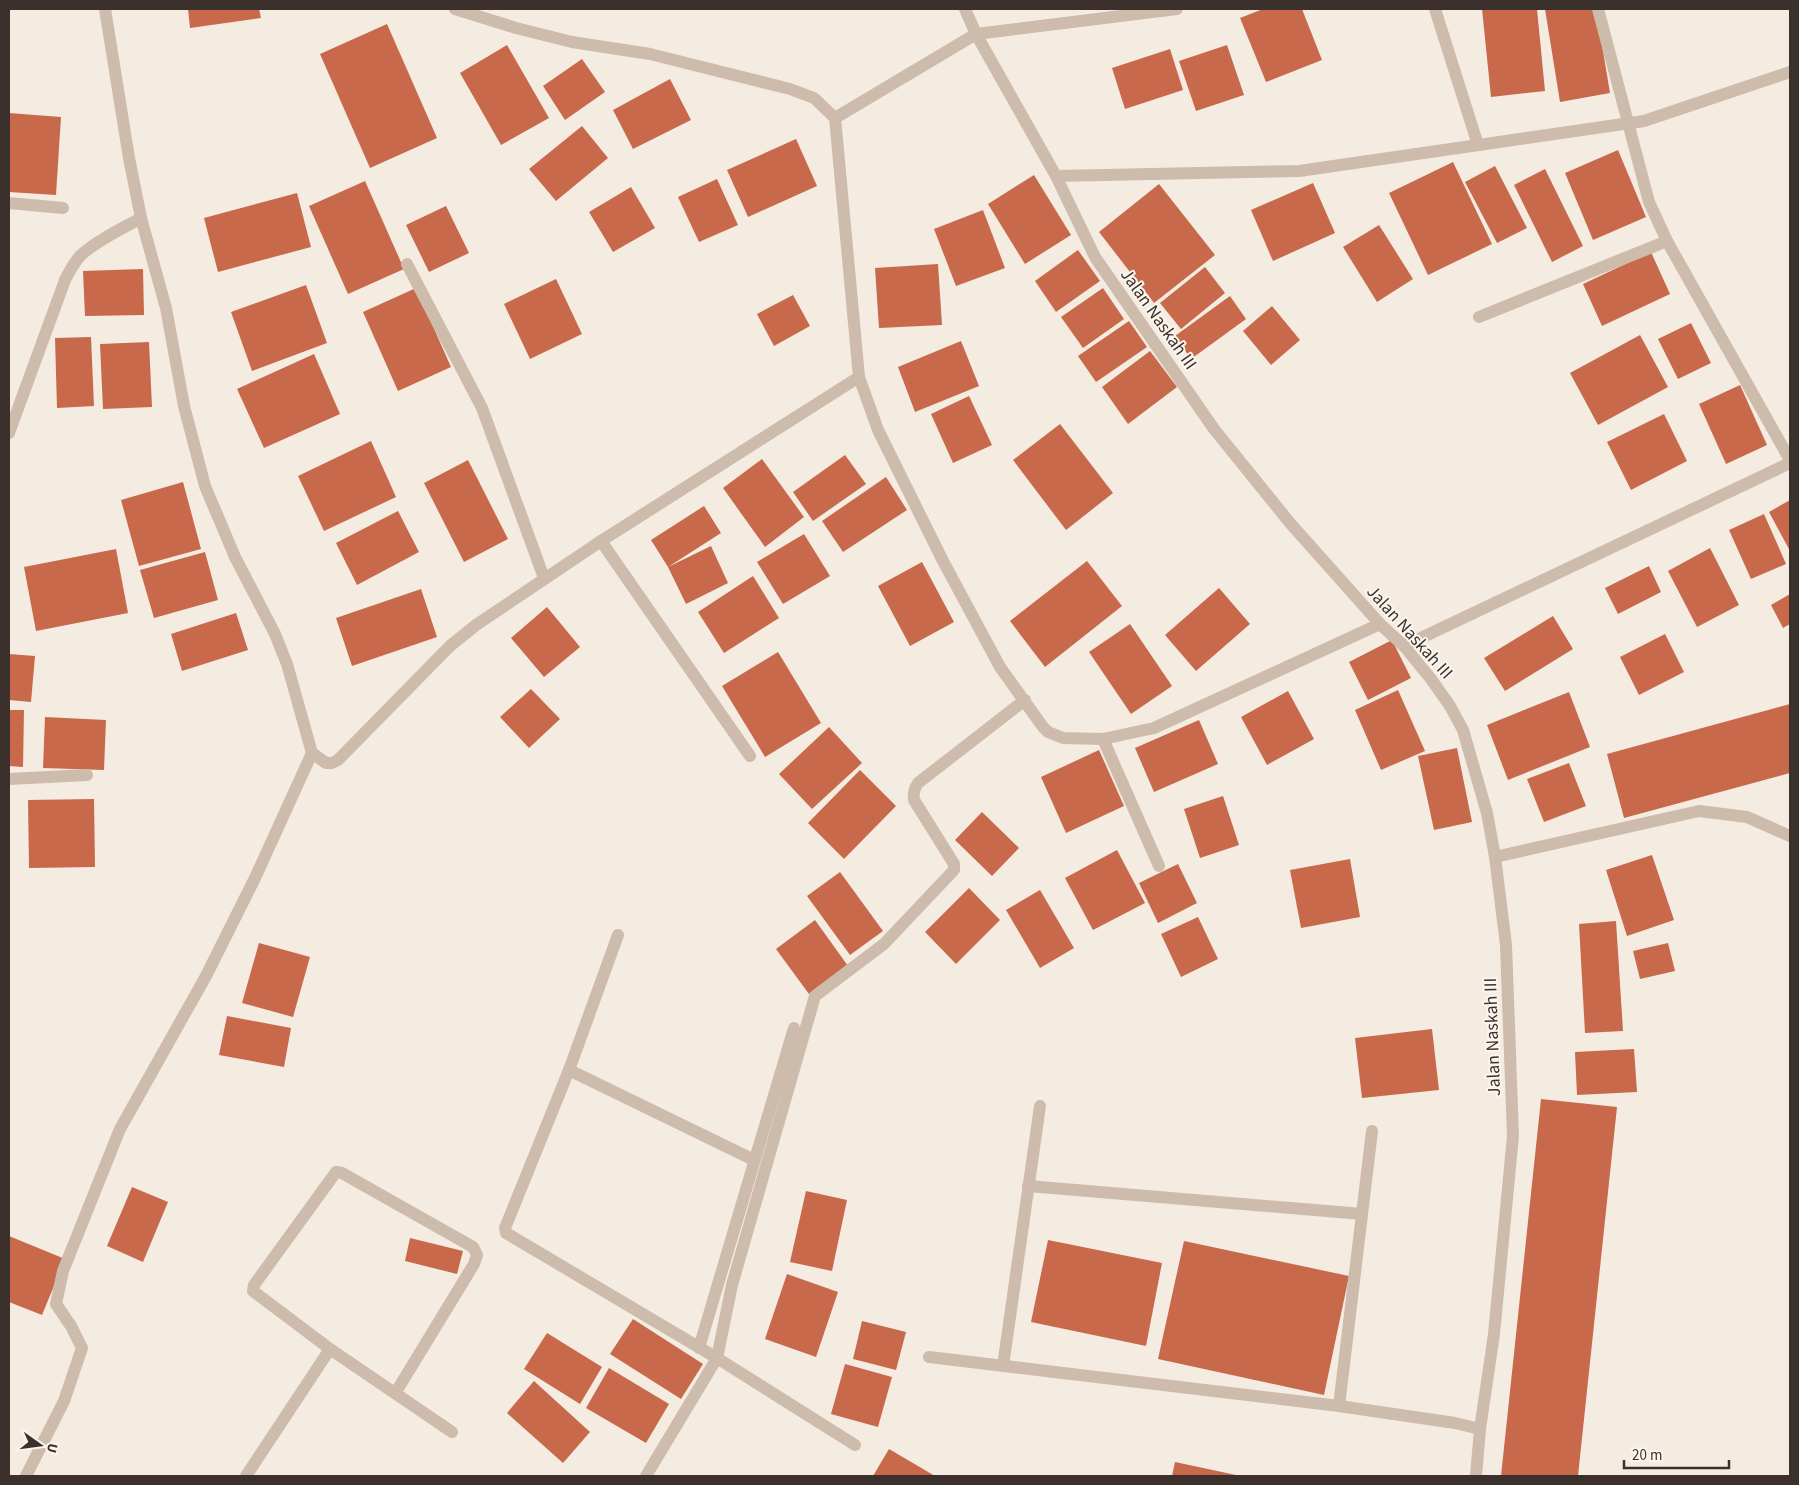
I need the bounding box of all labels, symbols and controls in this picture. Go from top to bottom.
street label: Jalan Naskah III [1114,264,1203,375]
street label: Jalan Naskah III [1361,580,1459,685]
street label: Jalan Naskah III [1478,977,1507,1097]
north arrow [15,1420,65,1470]
scale bar [1624,1438,1729,1470]
text: U [41,1441,62,1455]
text: 20 m [1632,1445,1662,1466]

